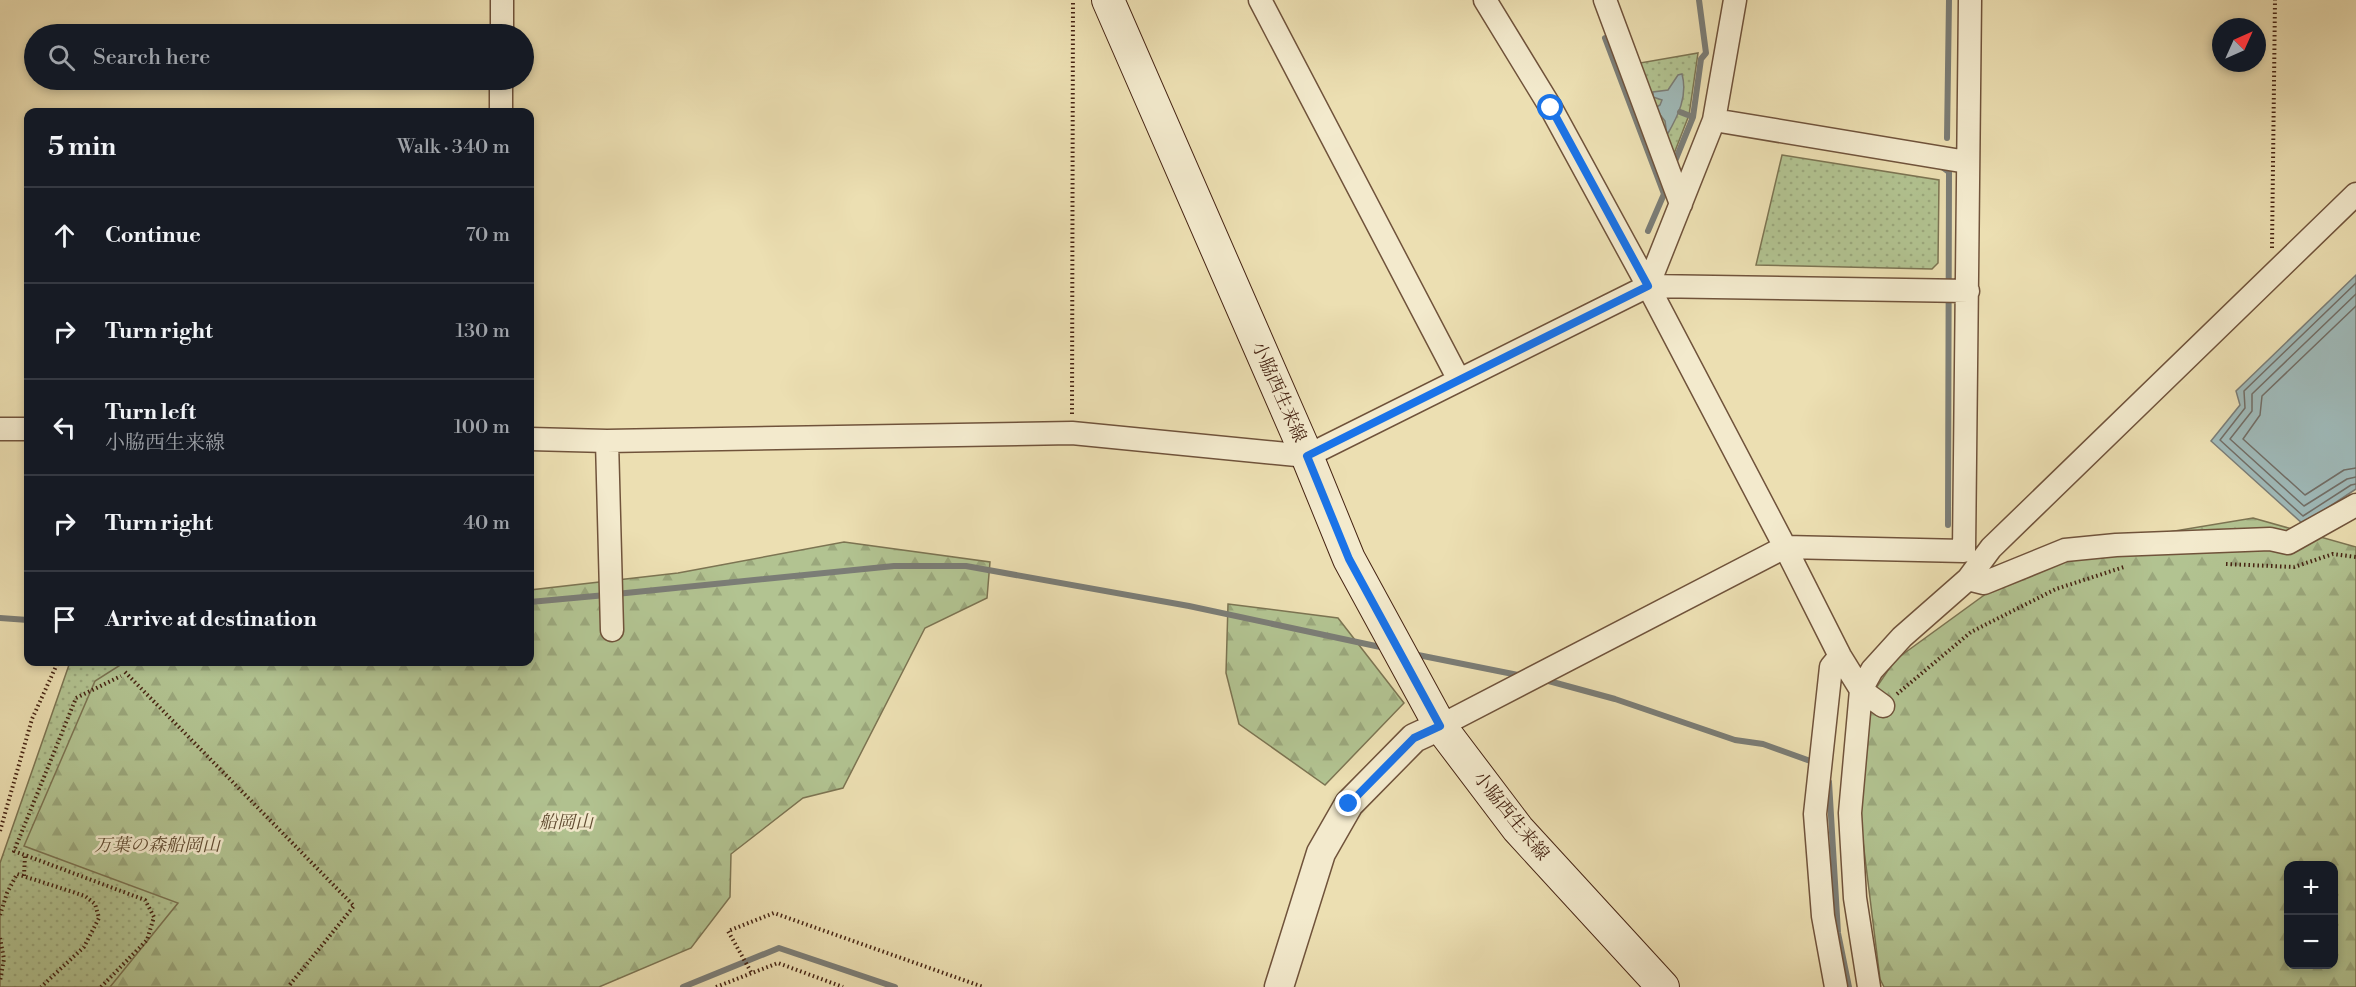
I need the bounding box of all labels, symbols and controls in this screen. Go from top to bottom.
north arrow [2212,18,2266,72]
search box [24,24,534,90]
icon: search [45,41,78,74]
text: Search here [93,44,210,71]
route start [1537,94,1563,120]
text: 5 min [48,131,116,163]
text: Walk · 340 m [397,135,510,160]
icon: ahead [48,219,81,252]
text: Continue [105,222,201,249]
text: 70 m [466,223,510,248]
icon: right [48,315,81,348]
text: Turn right [105,318,213,345]
text: 130 m [455,319,510,344]
street label: 小脇西生来線 [1247,338,1311,446]
text: Turn left [105,399,196,426]
icon: left [48,411,81,444]
text: 100 m [454,415,510,440]
text: 小脇西生来線 [105,431,225,456]
icon: right [48,507,81,540]
text: Turn right [105,510,213,537]
text: 40 m [463,511,510,536]
icon: arrive [48,603,81,636]
text: Arrive at destination [105,606,317,633]
street label: 小脇西生来線 [1468,767,1554,865]
route end [1335,790,1361,816]
park label: 船岡山 [539,811,595,834]
park label: 万葉の森船岡山 [94,834,222,857]
map controls [2284,861,2338,969]
button: + [2284,861,2338,915]
button: − [2284,915,2338,969]

